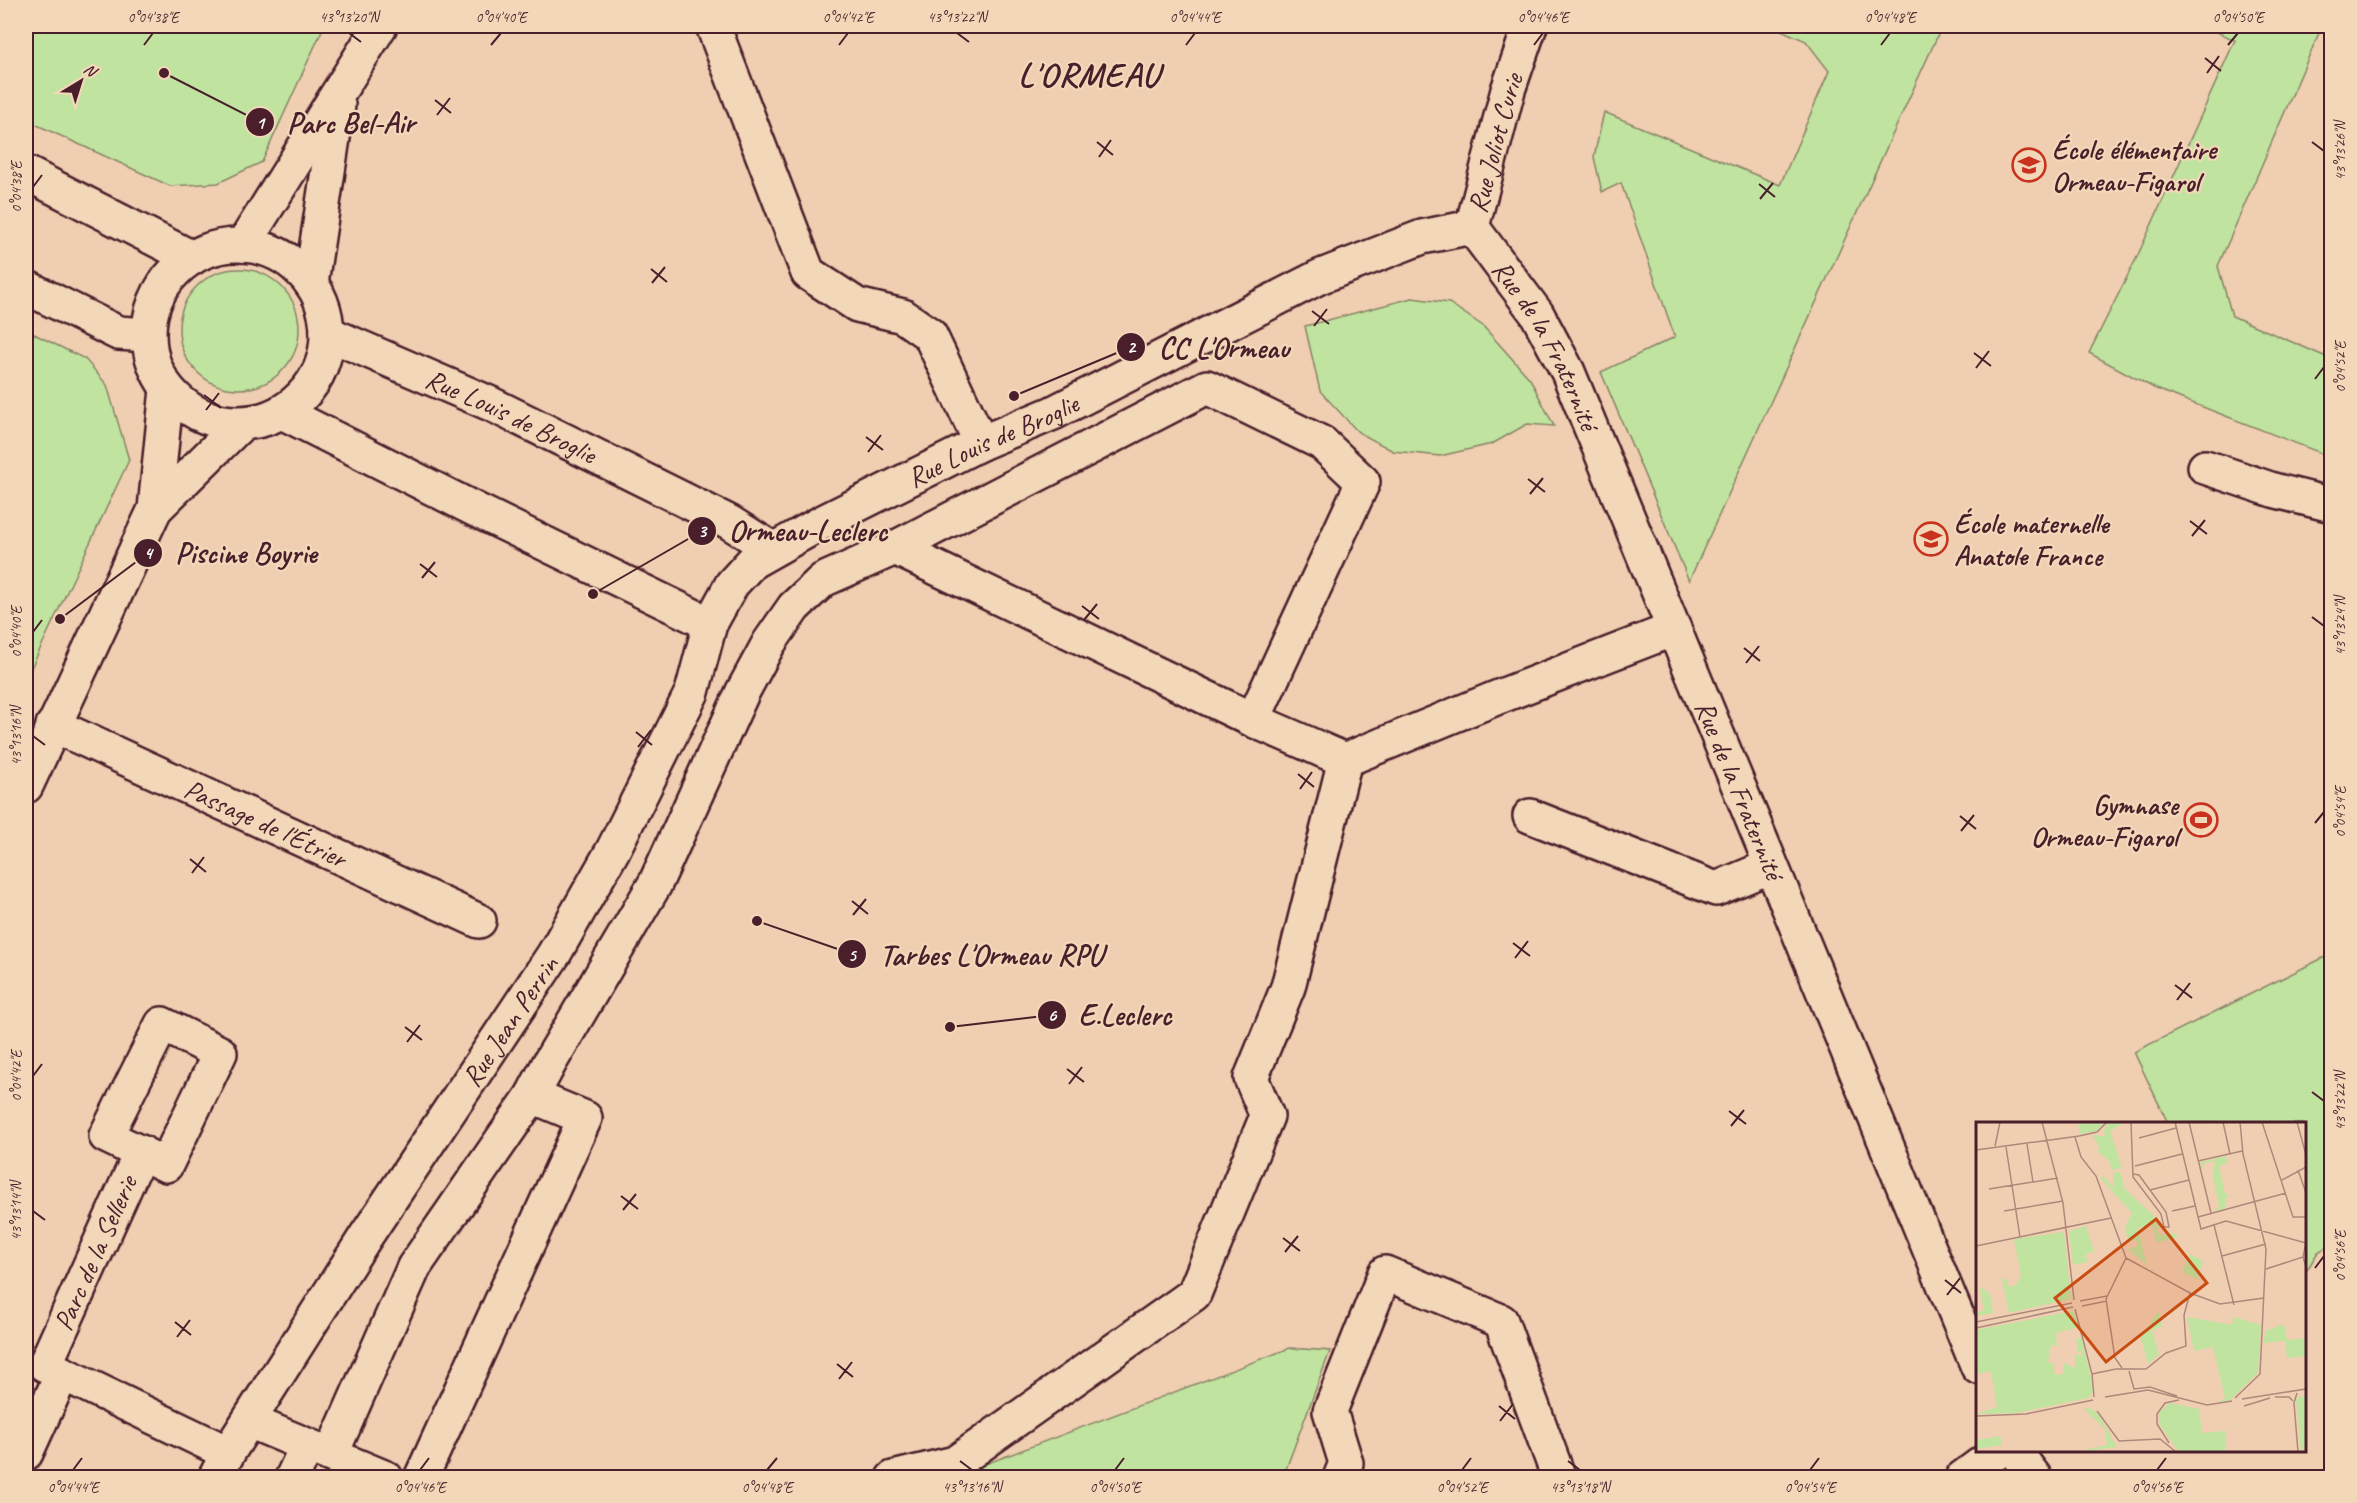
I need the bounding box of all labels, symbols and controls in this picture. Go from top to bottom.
text: 0°04'38"E [127,8,181,27]
text: 43°13'20"N [319,8,382,27]
text: 0°04'40"E [475,8,529,27]
text: 0°04'42"E [822,8,876,27]
text: 43°13'22"N [927,8,990,27]
text: 0°04'44"E [1169,8,1223,27]
text: 0°04'46"E [1517,8,1571,27]
text: 0°04'48"E [1864,8,1918,27]
text: 0°04'50"E [2212,8,2266,27]
north arrow [51,51,111,111]
district label: L'ORMEAU [1018,53,1165,96]
text: N [80,59,102,83]
street label: Rue Joliot Curie [1459,67,1531,216]
callout: Parc Bel-Air [245,98,427,146]
text: Parc Bel-Air [287,104,418,142]
text: 1 [256,112,266,134]
text: 43°13'26"N [2331,118,2350,181]
place label: École élémentaire Ormeau-Figarol [2052,132,2218,199]
school or university icon: École élémentaire Ormeau-Figarol [2011,147,2047,183]
text: 0°04'38"E [7,159,26,213]
street label: Rue de la Fraternité [1485,253,1609,438]
callout: CC L'Ormeau [1116,323,1301,371]
text: CC L'Ormeau [1159,329,1292,367]
text: 2 [1127,336,1137,358]
text: 0°04'52"E [2331,339,2350,393]
street label: Rue Louis de Broglie [421,360,604,472]
street label: Rue Louis de Broglie [901,385,1086,495]
place label: École maternelle Anatole France [1954,506,2111,573]
callout: Ormeau-Leclerc [687,507,899,555]
text: Ormeau-Leclerc [729,512,889,550]
text: 3 [698,520,708,542]
school or university icon: École maternelle Anatole France [1913,521,1949,557]
callout: Piscine Boyrie [133,529,329,577]
text: Piscine Boyrie [175,534,319,572]
text: 4 [144,542,154,564]
text: 43°13'24"N [2331,593,2350,656]
text: 0°04'40"E [7,604,26,658]
street label: Rue de la Fraternité [1688,695,1794,888]
text: 43°13'16"N [7,703,26,766]
street label: Passage de l'Étrier [179,770,354,876]
text: 0°04'54"E [2331,784,2350,838]
place label: Gymnase Ormeau-Figarol [2031,787,2183,854]
sports icon: Gymnase Ormeau-Figarol [2183,802,2219,838]
callout: Tarbes L'Ormeau RPU [837,930,1114,978]
text: Tarbes L'Ormeau RPU [880,936,1109,974]
text: 5 [848,944,858,966]
street label: Rue Jean Perrin [453,948,566,1093]
callout: E.Leclerc [1037,991,1184,1039]
text: E.Leclerc [1079,996,1173,1034]
text: 6 [1048,1004,1058,1026]
text: 0°04'42"E [7,1048,26,1102]
text: 43°13'22"N [2331,1068,2350,1131]
inset map [1976,1122,2306,1452]
street label: Parc de la Sellerie [45,1168,145,1336]
text: 43°13'14"N [7,1178,26,1241]
text: 0°04'56"E [2331,1228,2350,1282]
text: 0°04'44"E [47,1478,101,1497]
text: 0°04'46"E [394,1478,448,1497]
text: 0°04'48"E [741,1478,795,1497]
text: 43°13'16"N [942,1478,1005,1497]
text: 0°04'50"E [1089,1478,1143,1497]
text: 0°04'52"E [1436,1478,1490,1497]
text: 43°13'18"N [1550,1478,1613,1497]
text: 0°04'54"E [1784,1478,1838,1497]
text: 0°04'56"E [2131,1478,2185,1497]

